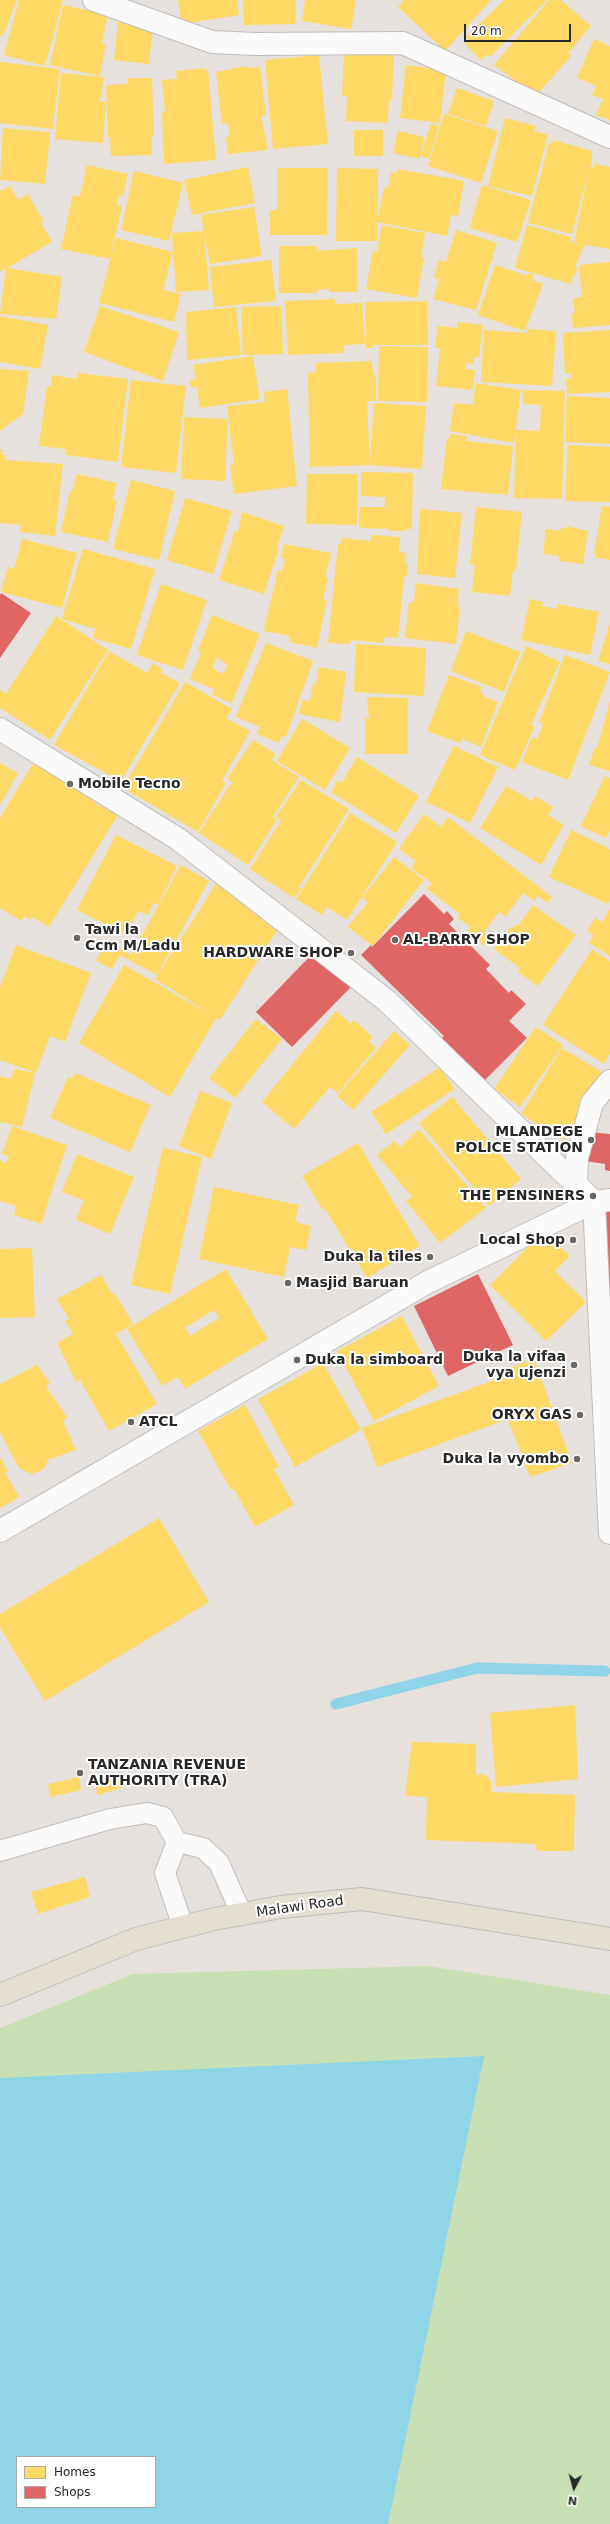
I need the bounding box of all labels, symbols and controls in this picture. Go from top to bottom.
scale bar [466,16,573,42]
text: 20 m [471,24,502,38]
place label: Mobile Tecno [78,776,181,792]
marker: Mobile Tecno [65,779,75,789]
place label: Tawi la Ccm M/Ladu [85,922,180,954]
place label: AL-BARRY SHOP [403,932,530,948]
marker: Tawi la Ccm M/Ladu [72,933,82,943]
marker: AL-BARRY SHOP [390,935,400,945]
place label: HARDWARE SHOP [203,945,343,961]
marker: HARDWARE SHOP [346,948,356,958]
place label: MLANDEGE POLICE STATION [455,1124,583,1156]
marker: MLANDEGE POLICE STATION [586,1135,596,1145]
place label: THE PENSINERS [460,1188,585,1204]
marker: THE PENSINERS [588,1191,598,1201]
place label: Local Shop [479,1232,565,1248]
marker: Local Shop [568,1235,578,1245]
place label: Duka la tiles [324,1249,422,1265]
marker: Duka la tiles [425,1252,435,1262]
place label: Masjid Baruan [296,1275,409,1291]
marker: Masjid Baruan [283,1278,293,1288]
place label: Duka la vifaa vya ujenzi [463,1349,566,1382]
place label: Duka la simboard [305,1352,443,1368]
marker: Duka la simboard [292,1355,302,1365]
marker: Duka la vifaa vya ujenzi [569,1360,579,1370]
place label: ORYX GAS [492,1407,572,1423]
marker: ORYX GAS [575,1410,585,1420]
place label: ATCL [139,1414,177,1430]
marker: ATCL [126,1417,136,1427]
place label: Duka la vyombo [443,1451,569,1467]
marker: Duka la vyombo [572,1454,582,1464]
place label: TANZANIA REVENUE AUTHORITY (TRA) [88,1757,246,1790]
marker: TANZANIA REVENUE AUTHORITY (TRA) [75,1768,85,1778]
street label: Malawi Road [255,1893,345,1921]
legend [16,2456,156,2508]
text: Homes [54,2465,96,2479]
north arrow [554,2468,594,2508]
text: Shops [54,2485,90,2499]
text: N [567,2493,578,2507]

